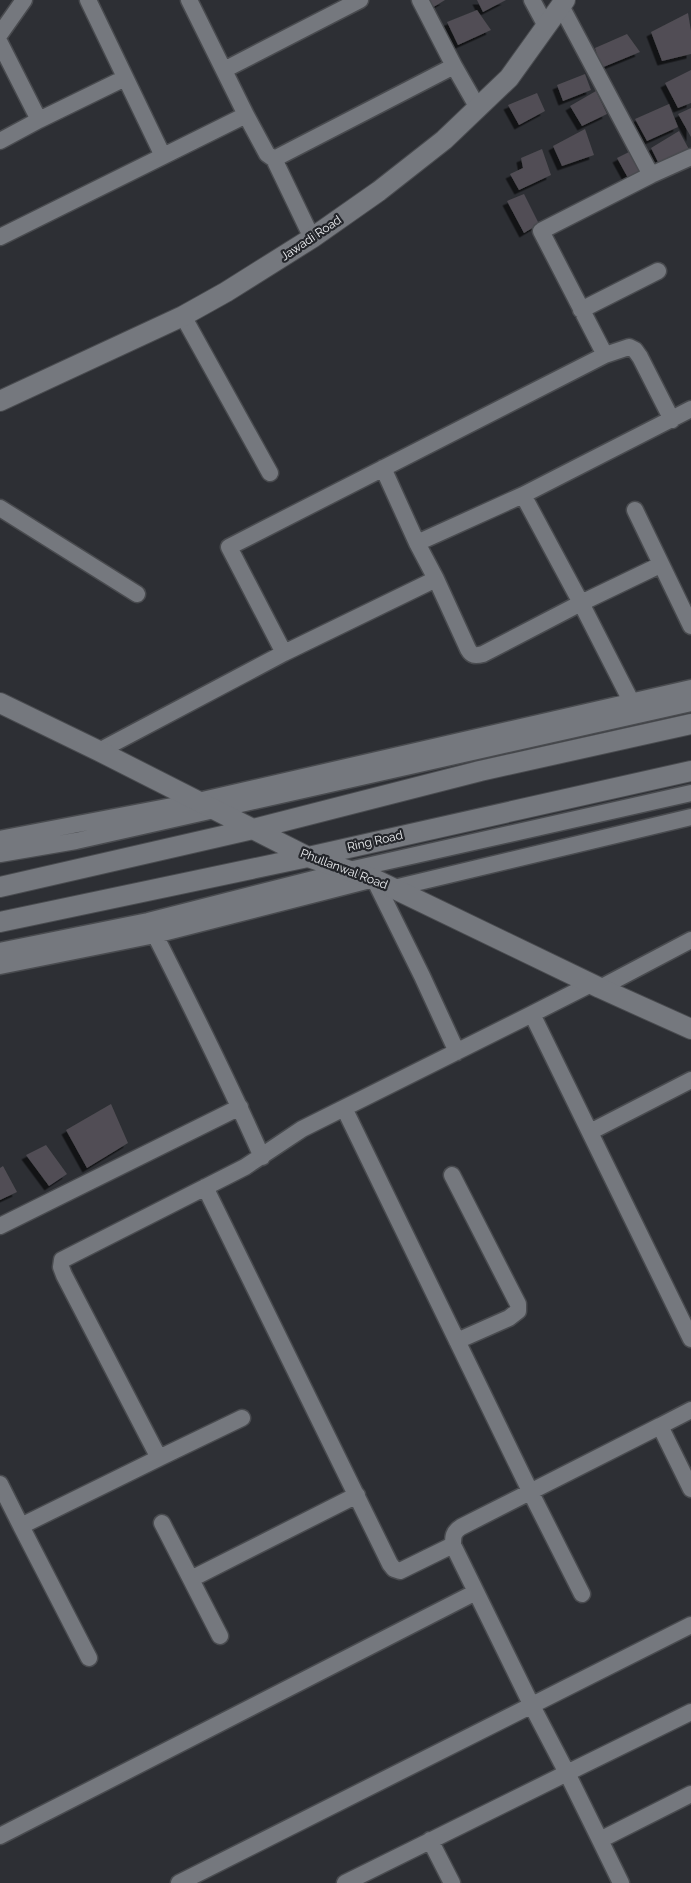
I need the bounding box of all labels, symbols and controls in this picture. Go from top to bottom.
street label: Jawadi Road [278,213,344,263]
street label: Ring Road [346,828,404,854]
street label: Phullanwal Road [298,846,390,892]

